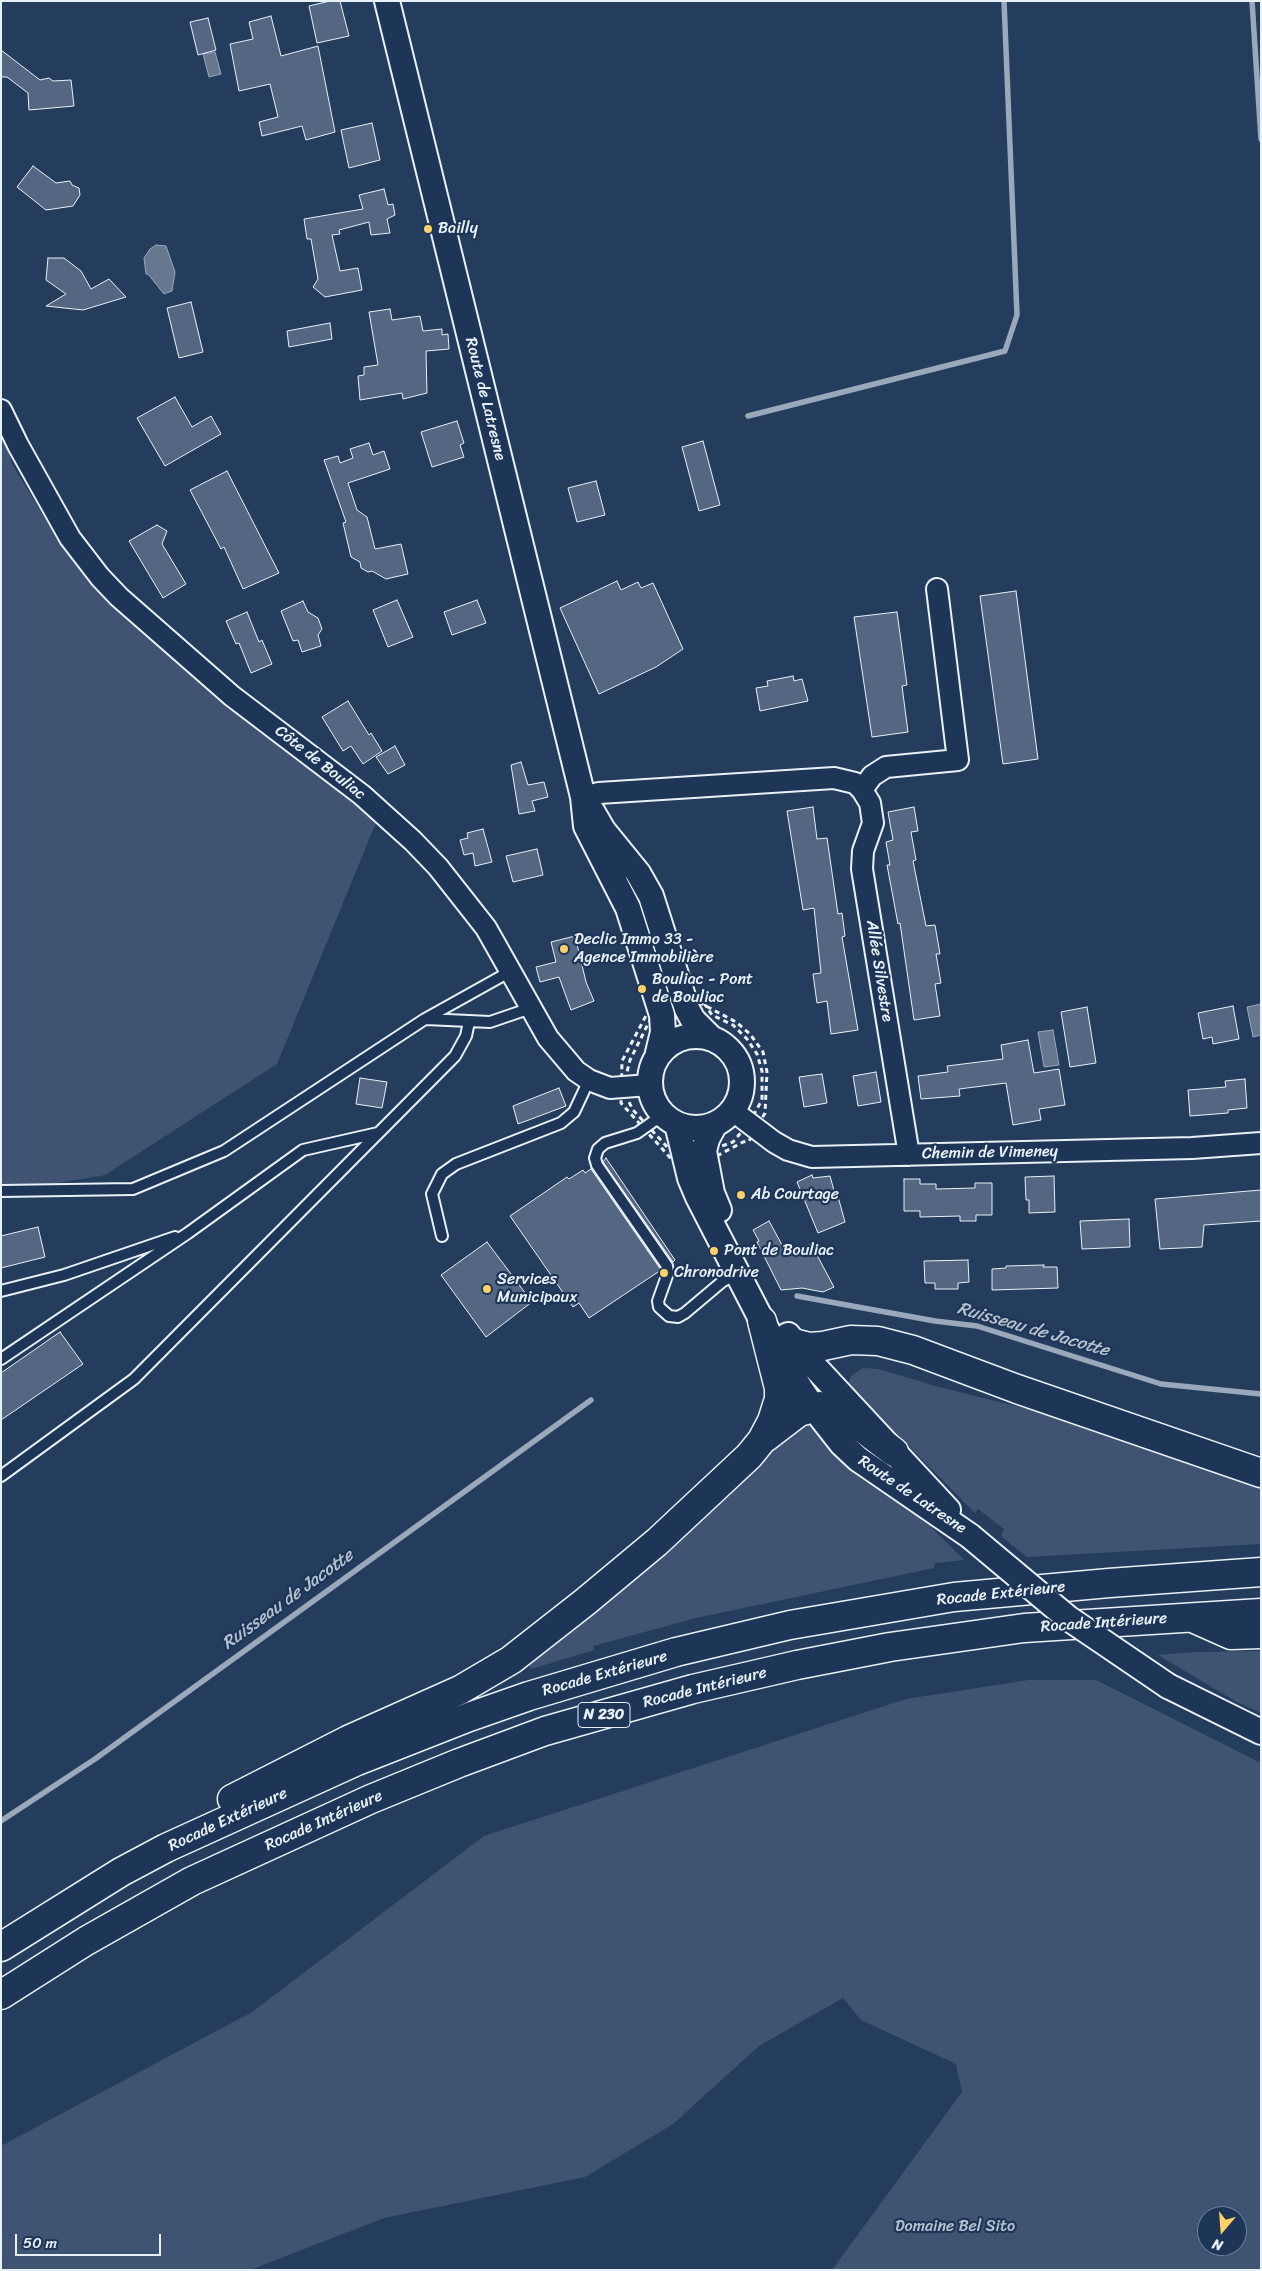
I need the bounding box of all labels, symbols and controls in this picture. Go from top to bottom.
place label: Bailly [438,219,478,239]
marker: Bailly [422,223,434,235]
street label: Route de Latresne [460,335,510,463]
street label: Côte de Bouliac [271,722,369,804]
street label: Allée Silvestre [861,919,897,1023]
place label: Declic Immo 33 - Agence Immobilière [574,930,714,968]
marker: Declic Immo 33 - Agence Immobilière [558,943,570,955]
place label: Bouliac - Pont de Bouliac [652,970,753,1008]
marker: Bouliac - Pont de Bouliac [636,983,648,995]
street label: Chemin de Vimeney [922,1142,1058,1164]
place label: Ab Courtage [751,1185,839,1205]
marker: Ab Courtage [735,1189,747,1201]
place label: Pont de Bouliac [724,1241,834,1261]
marker: Pont de Bouliac [708,1245,720,1257]
place label: Chronodrive [674,1263,759,1283]
marker: Chronodrive [658,1267,670,1279]
place label: Services Municipaux [497,1270,577,1308]
marker: Services Municipaux [481,1283,493,1295]
water label: Ruisseau de Jacotte [955,1298,1111,1362]
street label: Route de Latresne [854,1452,970,1538]
water label: Ruisseau de Jacotte [218,1545,358,1655]
street label: Rocade Extérieure [936,1578,1066,1610]
street label: Rocade Intérieure [1040,1609,1168,1637]
street label: Rocade Extérieure [540,1647,670,1701]
street label: Rocade Intérieure [641,1663,769,1713]
road number: N 230 [578,1702,630,1728]
street label: Rocade Extérieure [165,1784,291,1856]
street label: Rocade Intérieure [262,1786,386,1856]
north arrow [1197,2206,1247,2256]
park label: Domaine Bel Sito [895,2217,1015,2237]
scale bar [18,2224,164,2256]
text: 50 m [23,2230,57,2256]
text: N [1209,2231,1226,2258]

